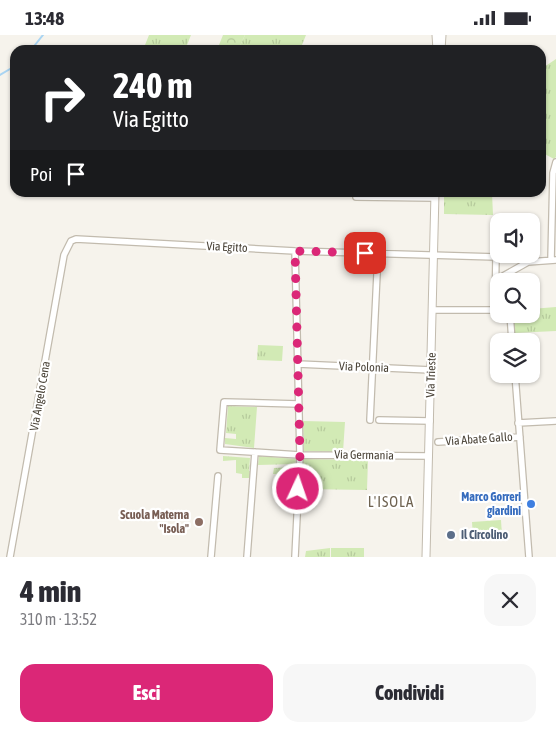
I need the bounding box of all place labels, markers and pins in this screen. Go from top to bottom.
pin [344,232,386,274]
place label: Marco Gorreri giardini [461,490,521,518]
marker: Marco Gorreri giardini [525,498,537,510]
place label: Scuola Materna "Isola" [120,508,189,536]
marker: Scuola Materna "Isola" [193,516,205,528]
place label: Il Circolino [461,528,508,542]
marker: Il Circolino [445,529,457,541]

